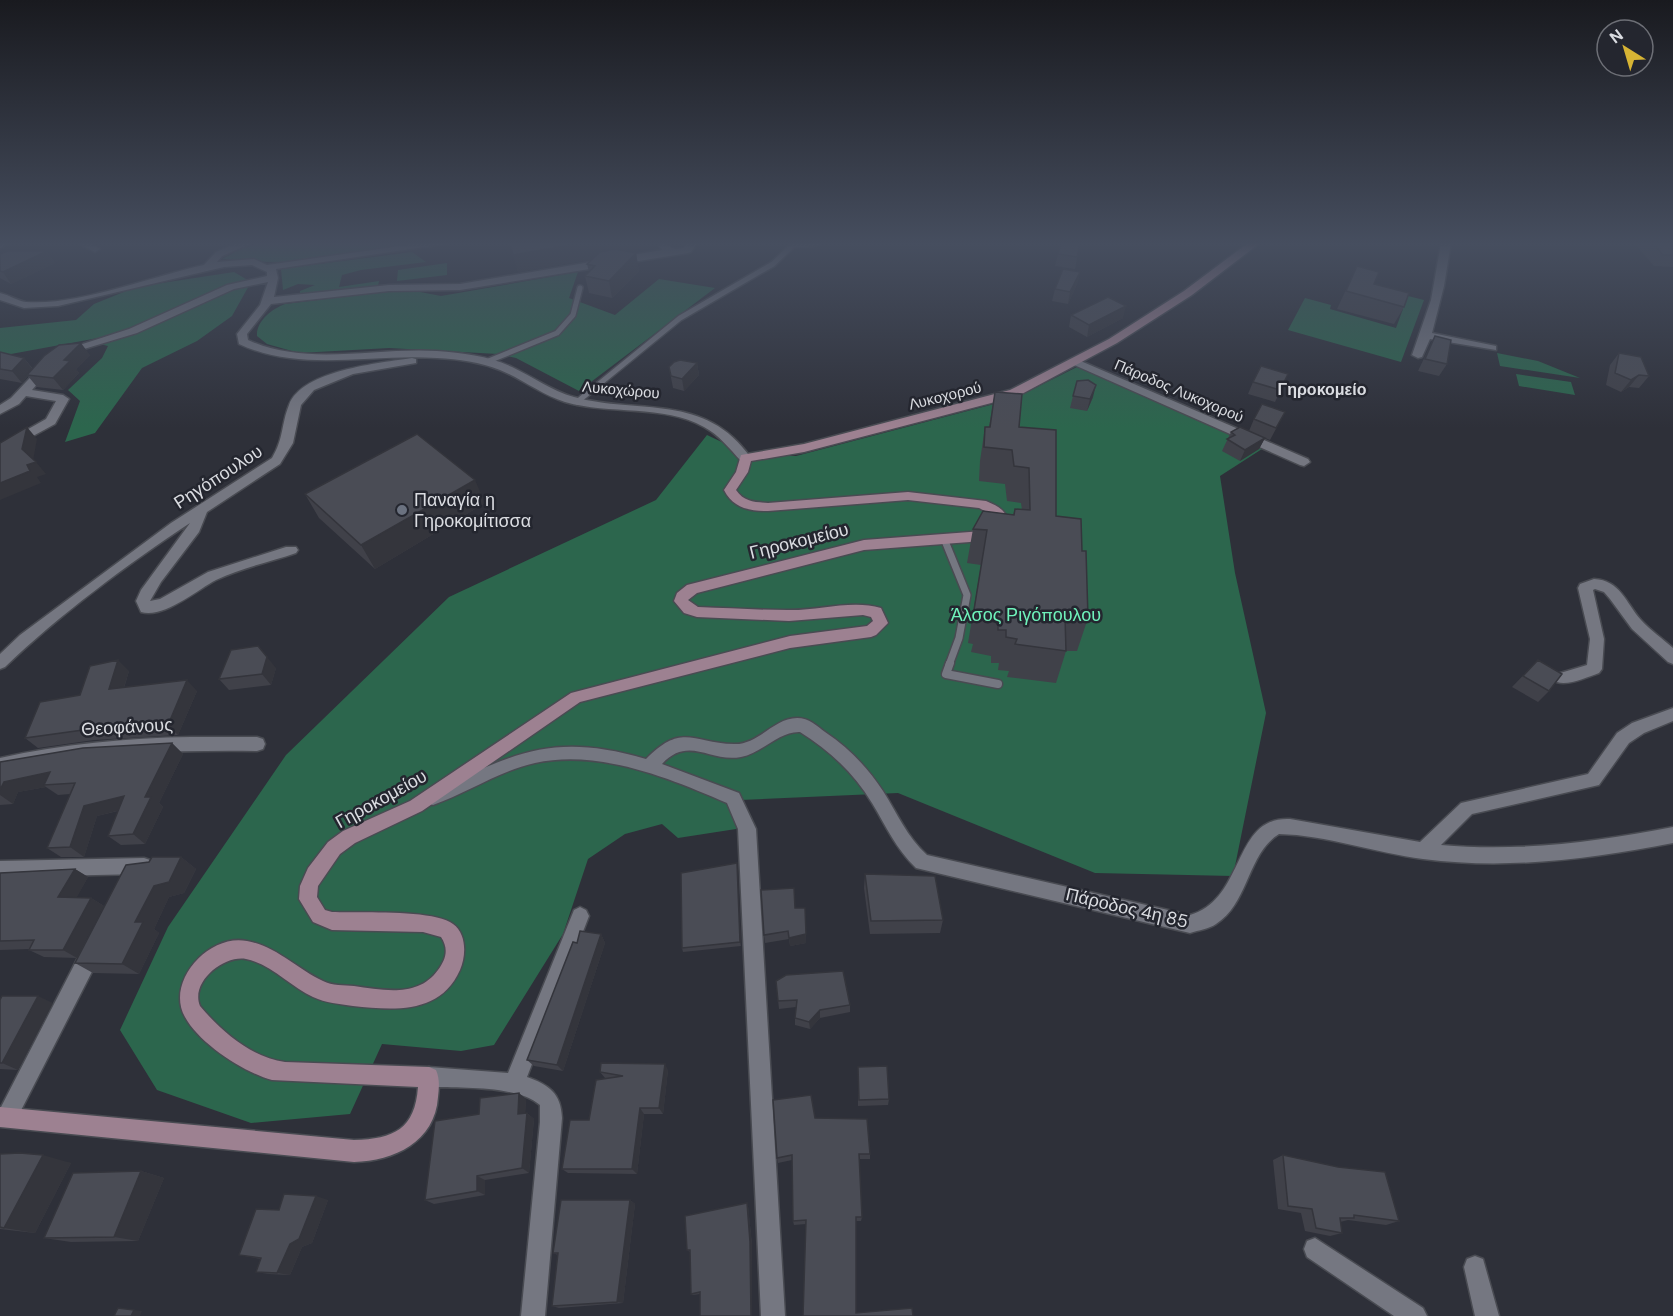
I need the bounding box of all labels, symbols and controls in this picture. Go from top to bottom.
north arrow [1595,18,1655,78]
text: N [1605,25,1627,48]
street label: Πάροδος Λυκοχορού [1111,355,1247,427]
street label: Λυκοχώρου [581,377,661,403]
street label: Λυκοχορού [906,377,984,415]
district label: Γηροκομείο [1278,379,1367,400]
street label: Ρηγόπουλου [169,439,267,515]
place label: Παναγία η Γηροκομίτισσα [414,488,531,533]
marker: Παναγία η Γηροκομίτισσα [395,503,409,517]
street label: Γηροκομείου [747,517,851,565]
park label: Άλσος Ριγόπουλου [951,603,1101,627]
street label: Θεοφάνους [81,713,174,741]
street label: Γηροκομείου [331,764,431,834]
street label: Πάροδος 4η 85 [1064,882,1190,934]

